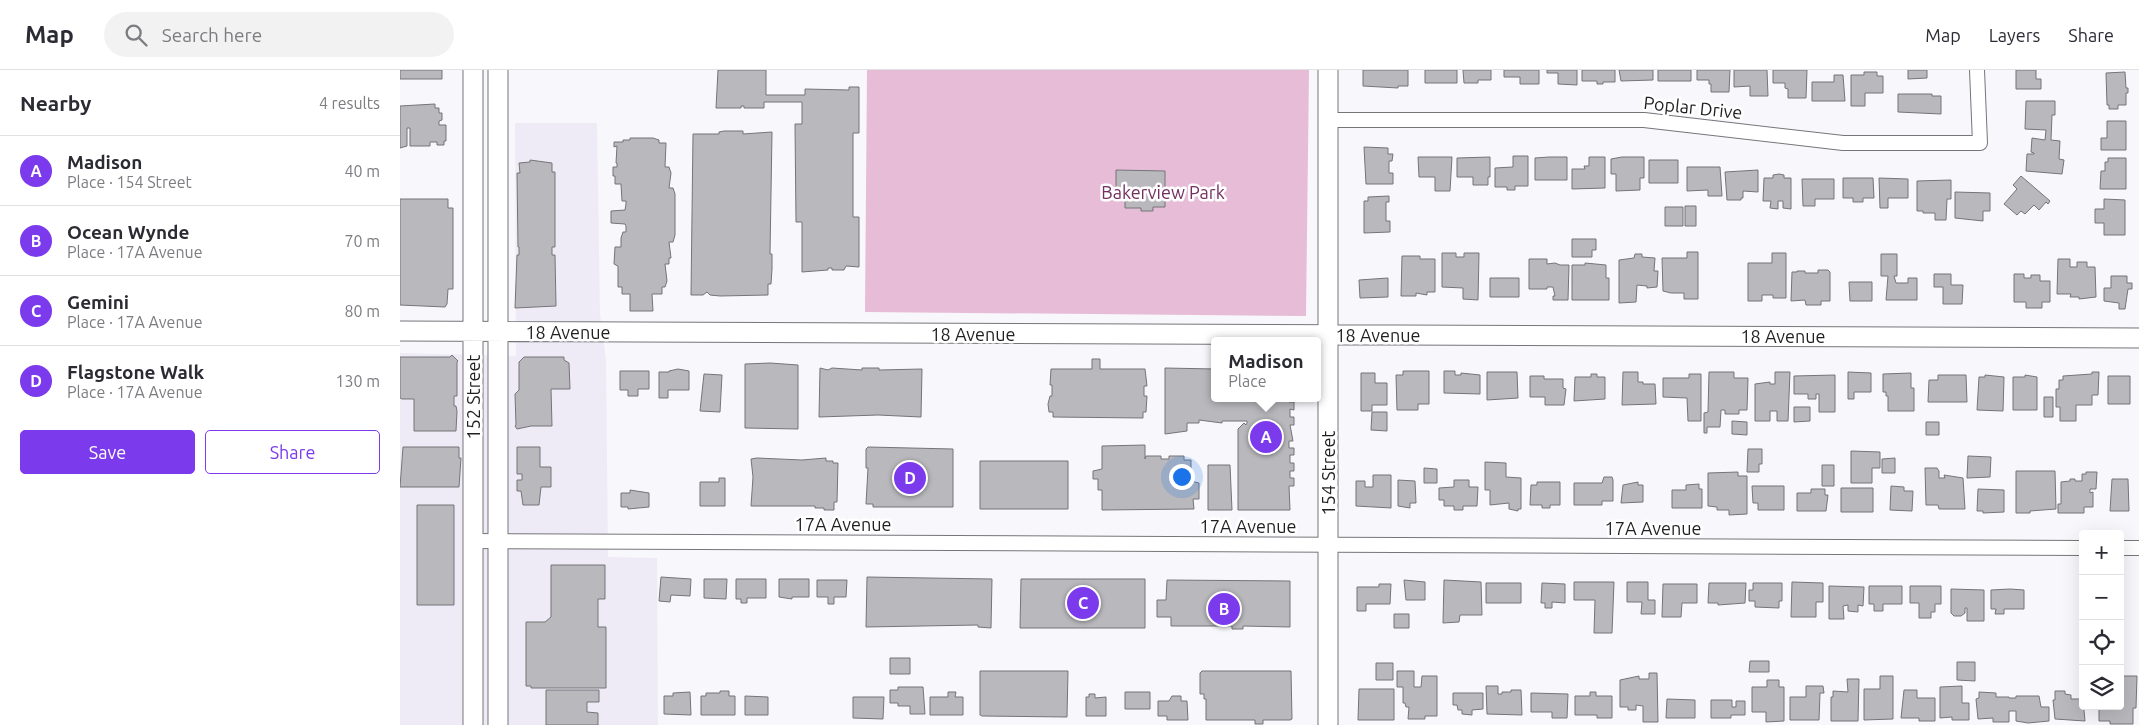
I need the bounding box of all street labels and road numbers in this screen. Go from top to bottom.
street label: Poplar Drive [1643,92,1743,122]
street label: 18 Avenue [525,322,611,342]
street label: 18 Avenue [930,324,1016,344]
street label: 18 Avenue [1335,325,1421,345]
street label: 18 Avenue [1740,326,1826,346]
street label: 152 Street [463,355,483,439]
street label: 154 Street [1318,431,1338,515]
street label: 17A Avenue [795,514,891,534]
street label: 17A Avenue [1200,516,1296,536]
street label: 17A Avenue [1605,518,1701,538]

